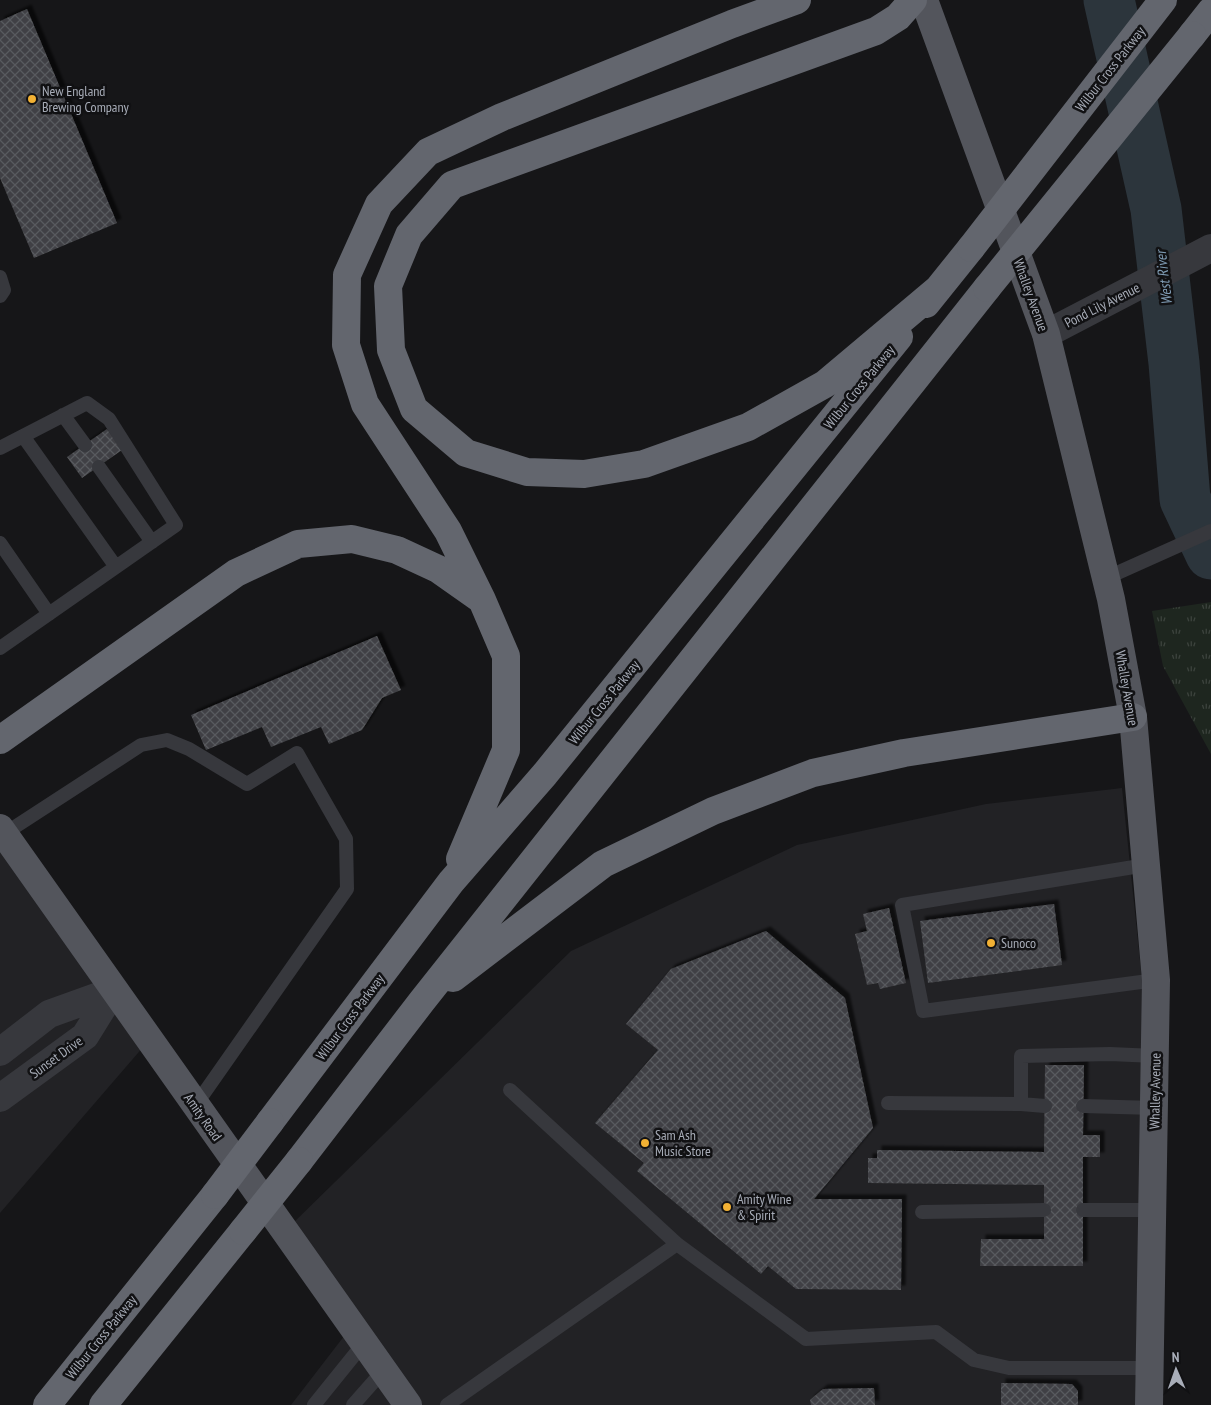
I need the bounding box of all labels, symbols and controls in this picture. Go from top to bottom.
street label: Wilbur Cross Parkway [1071,22,1149,115]
place label: New England Brewing Company [42,82,130,116]
marker: New England Brewing Company [26,93,38,105]
water label: West River [1151,248,1176,306]
street label: Whalley Avenue [1010,256,1053,334]
street label: Pond Lily Avenue [1061,278,1143,332]
street label: Wilbur Cross Parkway [820,341,899,433]
street label: Whalley Avenue [1112,649,1143,727]
street label: Wilbur Cross Parkway [565,656,644,748]
place label: Sunoco [1001,934,1036,952]
marker: Sunoco [985,937,997,949]
street label: Wilbur Cross Parkway [312,970,389,1064]
street label: Sunset Drive [26,1032,86,1082]
street label: Whalley Avenue [1145,1053,1165,1129]
street label: Amity Road [180,1090,226,1144]
place label: Sam Ash Music Store [655,1126,711,1160]
marker: Sam Ash Music Store [639,1137,651,1149]
place label: Amity Wine & Spirit [737,1190,792,1224]
marker: Amity Wine & Spirit [721,1201,733,1213]
street label: Wilbur Cross Parkway [62,1291,141,1383]
north arrow [1151,1345,1201,1395]
text: N [1171,1348,1180,1366]

